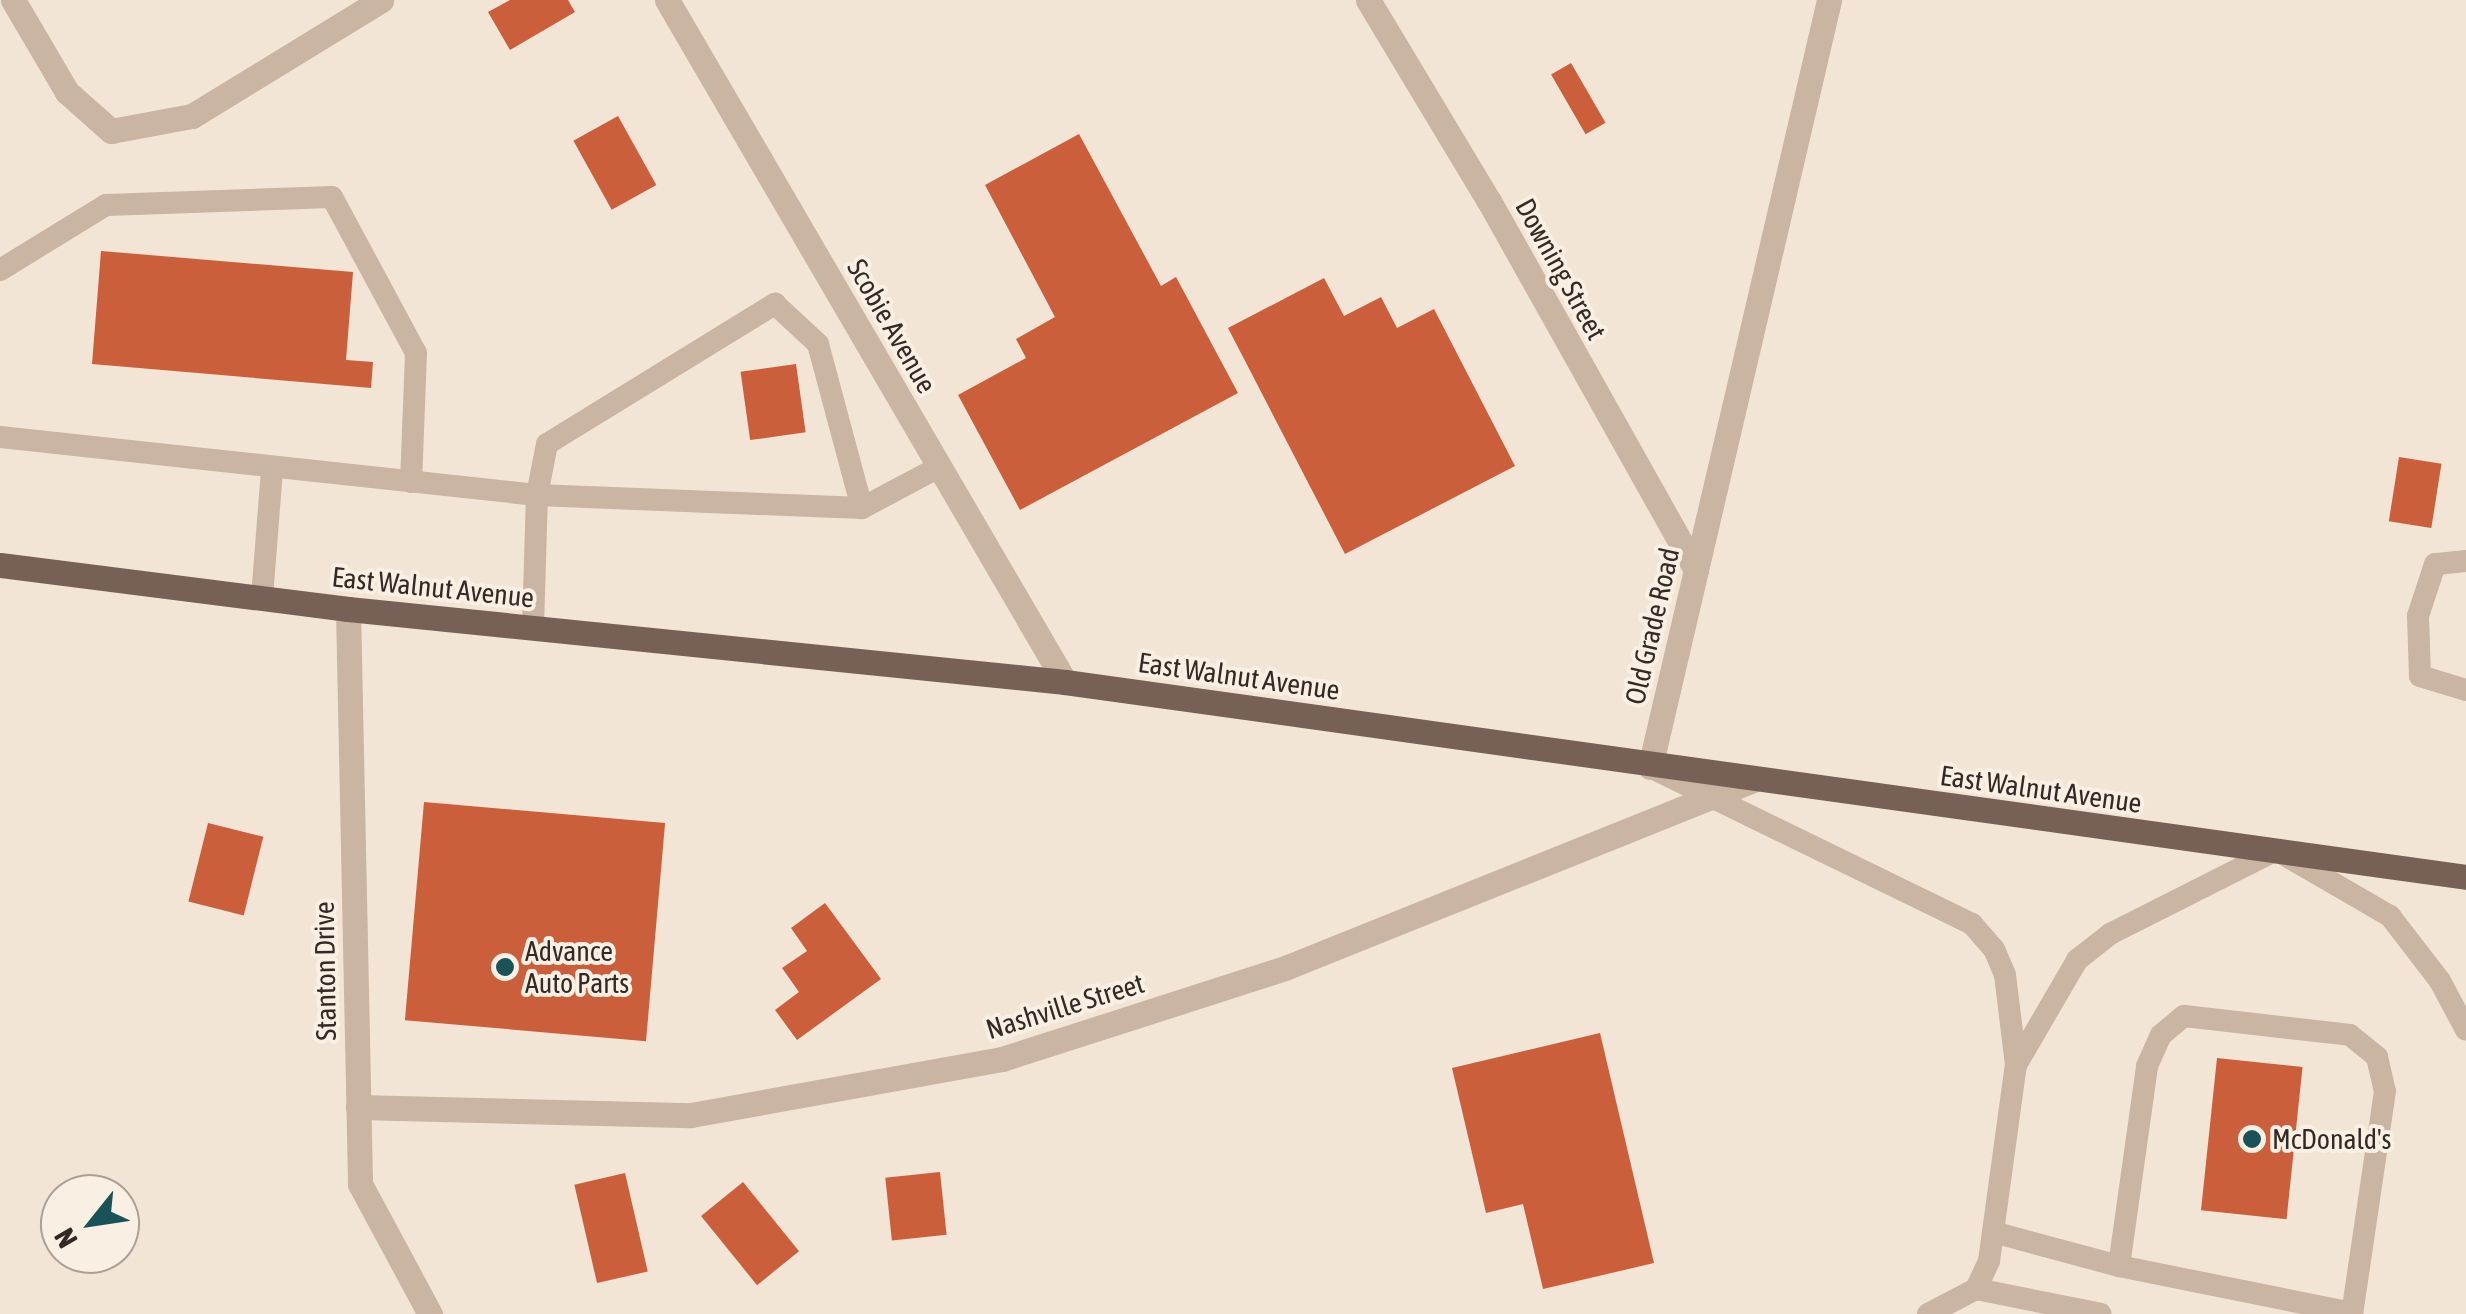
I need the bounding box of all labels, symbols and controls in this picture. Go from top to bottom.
street label: Downing Street [1508,193,1614,345]
street label: Scobie Avenue [840,253,944,399]
street label: Old Grade Road [1618,545,1686,707]
street label: East Walnut Avenue [330,560,536,614]
street label: East Walnut Avenue [1136,645,1342,707]
street label: East Walnut Avenue [1938,758,2144,820]
street label: Stanton Drive [307,901,343,1041]
place label: Advance Auto Parts [525,934,629,1000]
marker: Advance Auto Parts [494,956,516,978]
street label: Nashville Street [982,966,1148,1046]
place label: McDonald's [2272,1122,2391,1156]
marker: McDonald's [2241,1128,2263,1150]
north arrow [40,1174,140,1274]
text: N [48,1223,84,1253]

